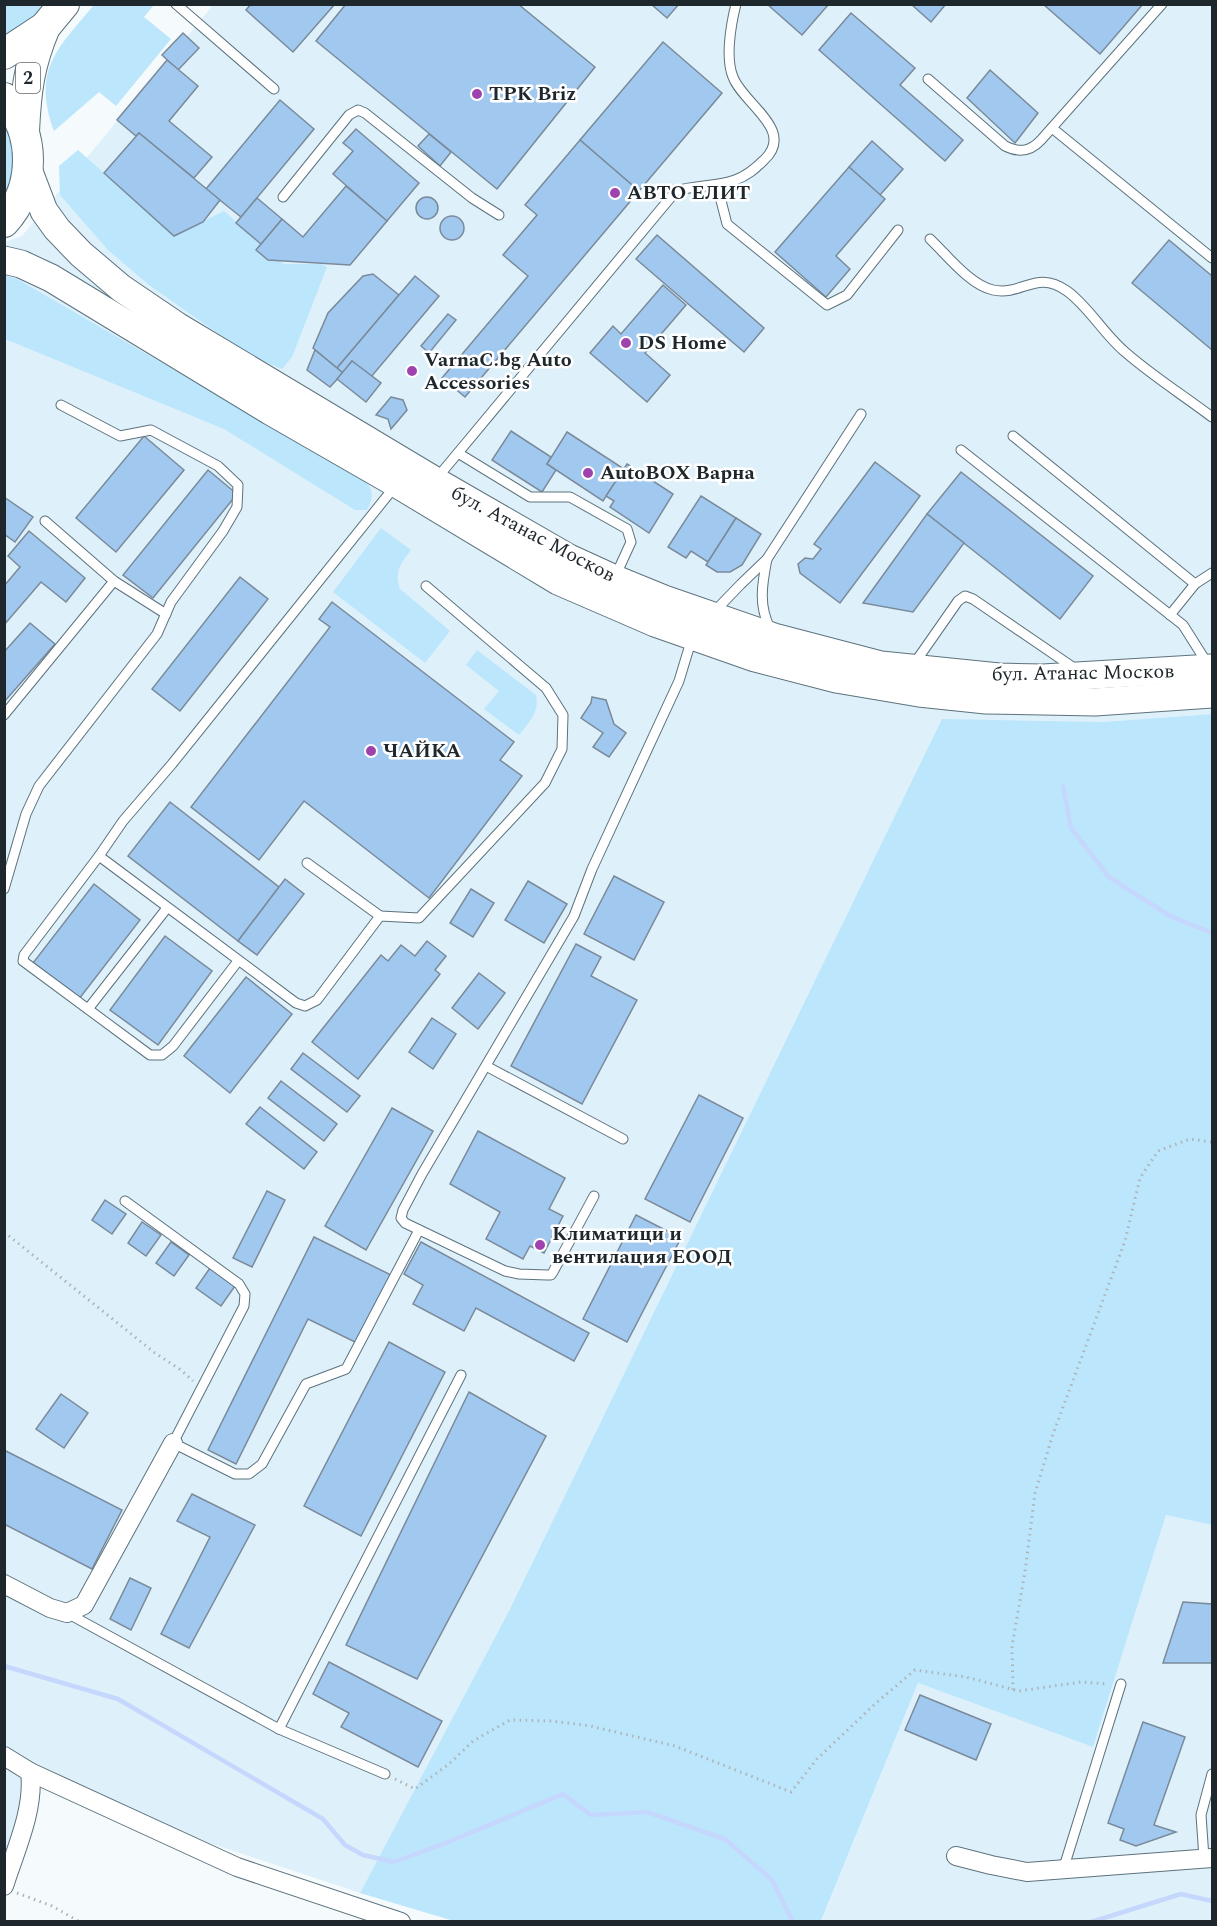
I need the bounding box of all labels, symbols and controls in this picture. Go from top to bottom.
road number: 2 [16,63,40,93]
place label: TPK Briz [489,79,576,109]
marker: TPK Briz [470,87,484,101]
place label: АВТО ЕЛИТ [627,178,750,208]
marker: АВТО ЕЛИТ [608,186,622,200]
place label: DS Home [638,328,727,358]
marker: DS Home [619,336,633,350]
place label: VarnaC.bg Auto Accessories [424,345,572,398]
marker: VarnaC.bg Auto Accessories [405,364,419,378]
place label: AutoBOX Варна [600,458,756,488]
marker: AutoBOX Варна [581,466,595,480]
street label: бул. Атанас Москов [445,478,621,590]
street label: бул. Атанас Москов [992,656,1174,690]
place label: ЧАЙКА [383,736,462,766]
marker: ЧАЙКА [364,744,378,758]
place label: Климатици и вентилация ЕООД [552,1219,732,1272]
marker: Климатици и вентилация ЕООД [533,1238,547,1252]

